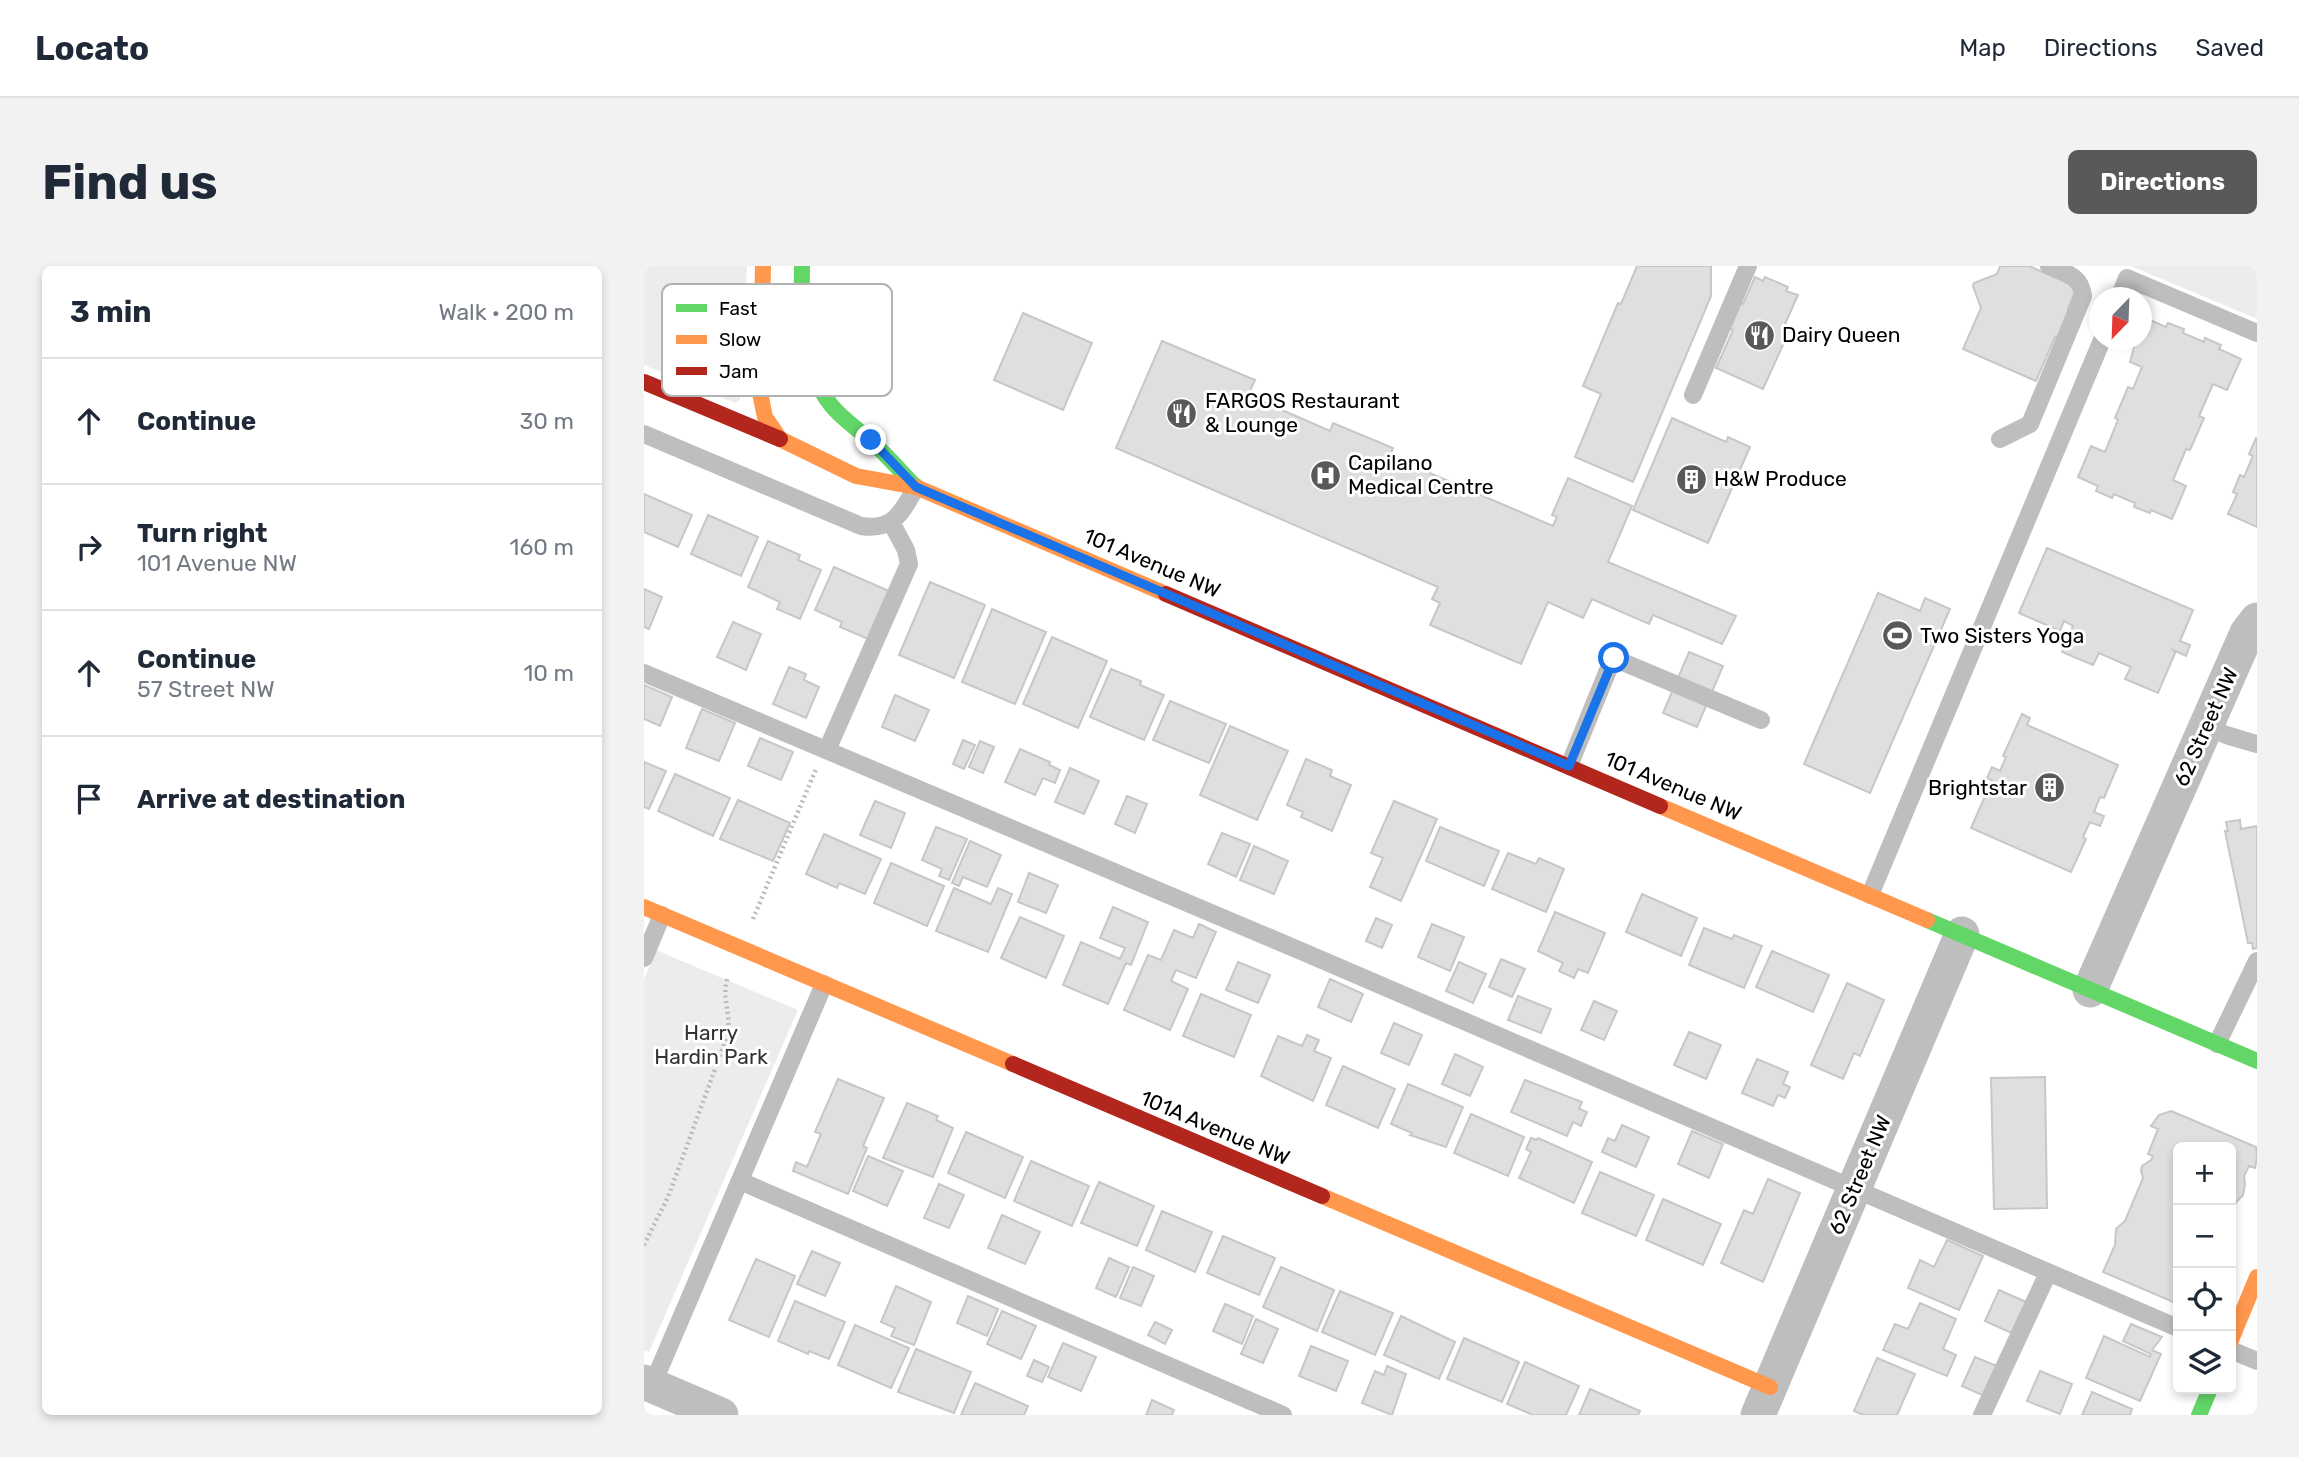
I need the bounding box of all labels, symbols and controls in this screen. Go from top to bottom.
text: Locato [35,29,149,68]
text: Map [1959,34,2006,62]
text: Directions [2044,34,2157,62]
text: Saved [2195,34,2264,62]
button: Directions [2068,150,2257,214]
text: Find us [42,153,218,211]
legend [662,284,892,396]
north arrow [2089,287,2152,350]
text: 3 min [70,294,152,330]
text: Fast [719,297,758,320]
text: Walk · 200 m [439,298,574,326]
restaurant icon: Dairy Queen [1742,318,1776,352]
place label: Dairy Queen [1782,322,1900,347]
text: Slow [719,328,761,351]
text: Jam [719,360,758,383]
place label: FARGOS Restaurant & Lounge [1205,388,1400,437]
restaurant icon: FARGOS Restaurant & Lounge [1165,396,1199,430]
icon: ahead [70,402,108,440]
text: Continue [137,406,256,437]
text: 30 m [519,407,574,435]
route end [855,424,886,455]
place label: Capilano Medical Centre [1348,450,1494,499]
hospital icon: Capilano Medical Centre [1308,458,1342,492]
building icon: H&W Produce [1674,462,1708,496]
place label: H&W Produce [1714,466,1847,491]
text: Turn right [137,518,267,549]
street label: 101 Avenue NW [1080,523,1224,603]
icon: right [70,528,108,566]
text: 160 m [510,533,574,561]
text: 101 Avenue NW [137,549,297,577]
sports icon: Two Sisters Yoga [1880,619,1914,653]
place label: Two Sisters Yoga [1920,623,2084,648]
route start [1598,642,1629,673]
text: Continue [137,644,256,675]
icon: ahead [70,654,108,692]
text: 10 m [523,659,574,687]
street label: 62 Street NW [2168,664,2243,790]
text: 57 Street NW [137,675,275,703]
street label: 101 Avenue NW [1601,746,1745,826]
building icon: Brightstar [2033,771,2067,805]
place label: Brightstar [1928,775,2027,800]
icon: arrive [70,780,108,818]
text: Arrive at destination [137,784,405,815]
park label: Harry Hardin Park [654,1020,768,1069]
street label: 101A Avenue NW [1137,1085,1294,1170]
street label: 62 Street NW [1823,1111,1896,1238]
map controls [2173,1142,2236,1394]
button: + [2173,1142,2236,1205]
button: − [2173,1205,2236,1268]
button: locate [2173,1268,2236,1331]
button: layers [2173,1331,2236,1394]

